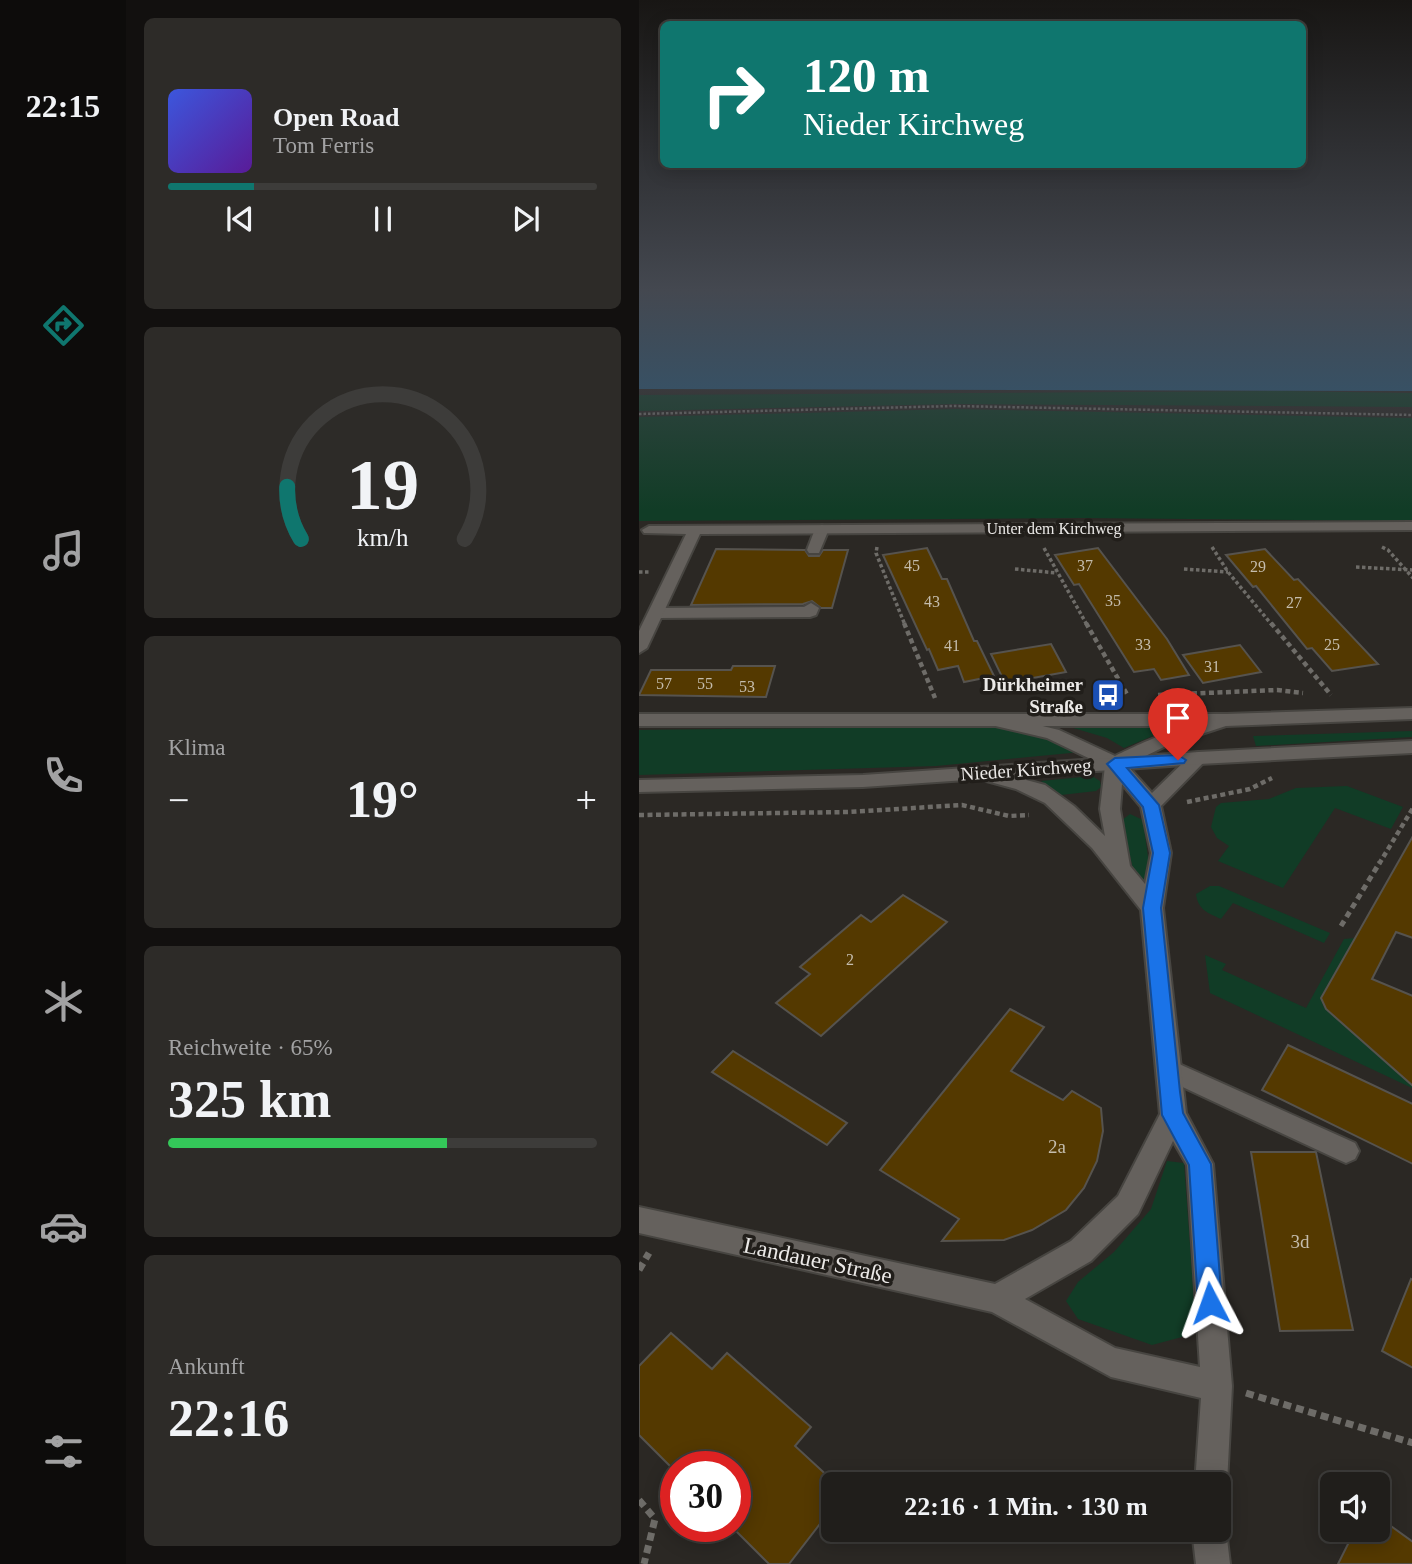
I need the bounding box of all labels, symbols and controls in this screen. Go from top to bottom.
text: 120 m [803,48,930,103]
icon: right [688,49,779,140]
text: 22:15 [26,88,100,124]
text: Open Road [273,103,399,132]
text: Nieder Kirchweg [803,106,1024,142]
text: Tom Ferris [273,133,374,158]
icon: previous [221,200,259,238]
icon: pause [364,200,402,238]
icon: next [507,200,545,238]
icon: directions [39,301,88,350]
text: 19 [346,444,419,525]
street label: Unter dem Kirchweg [986,520,1122,538]
text: km/h [357,524,409,551]
icon: music [39,526,88,575]
house number: 45 [904,557,920,574]
house number: 37 [1077,557,1093,574]
house number: 29 [1250,558,1266,575]
house number: 35 [1105,592,1121,609]
house number: 43 [924,593,940,610]
house number: 27 [1286,594,1302,611]
house number: 33 [1135,636,1151,653]
house number: 25 [1324,636,1340,653]
house number: 41 [944,637,960,654]
house number: 31 [1204,658,1220,675]
place label: Dürkheimer Straße [983,674,1084,717]
house number: 57 [656,675,672,692]
house number: 55 [697,675,713,692]
bus stop icon: Dürkheimer Straße [1089,676,1127,714]
house number: 53 [739,678,755,695]
pin [1148,688,1208,760]
icon: arrive [1159,699,1197,737]
text: Klima [168,735,226,760]
icon: phone [39,751,88,800]
street label: Nieder Kirchweg [960,754,1093,785]
text: 19° [346,771,419,828]
text: − [168,779,189,821]
text: + [576,779,597,821]
house number: 2 [846,951,854,968]
icon: climate [39,977,88,1026]
text: Reichweite · 65% [168,1035,333,1060]
text: 325 km [168,1071,331,1128]
house number: 2a [1048,1136,1067,1157]
icon: car [39,1202,88,1251]
house number: 3d [1291,1231,1310,1252]
street label: Landauer Straße [741,1233,895,1288]
position arrow [1173,1266,1247,1340]
text: Ankunft [168,1354,245,1379]
text: 22:16 [168,1390,289,1447]
icon: filters [39,1427,88,1476]
speed limit sign: 30 [660,1451,751,1542]
map controls [1320,1472,1390,1542]
button: sound [1320,1472,1390,1542]
text: 22:16 · 1 Min. · 130 m [904,1492,1148,1521]

